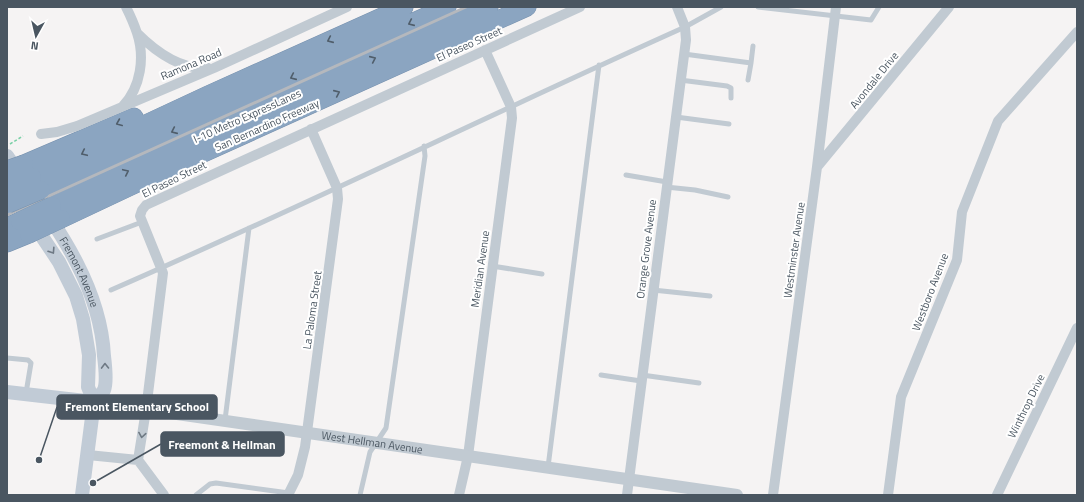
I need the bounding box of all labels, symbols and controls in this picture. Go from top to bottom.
north arrow [16,16,56,56]
one-way arrow [408,18,415,26]
street label: El Paseo Street [434,22,504,66]
one-way arrow [327,35,335,43]
text: N [30,37,39,54]
street label: Ramona Road [158,44,224,84]
street label: Avondale Drive [846,48,902,112]
one-way arrow [369,56,377,64]
one-way arrow [289,72,297,80]
street label: I-10 Metro ExpressLanes [191,85,303,147]
one-way arrow [332,90,340,98]
street label: San Bernardino Freeway [212,94,322,155]
one-way arrow [115,118,123,126]
one-way arrow [171,126,179,134]
one-way arrow [80,148,88,156]
street label: El Paseo Street [139,156,209,202]
one-way arrow [121,169,129,177]
street label: Orange Grove Avenue [632,198,660,300]
street label: Westminster Avenue [779,201,809,299]
street label: Meridian Avenue [467,229,493,308]
street label: Fremont Avenue [56,234,103,310]
one-way arrow [47,247,54,254]
street label: Westboro Avenue [908,250,952,333]
street label: La Paloma Street [299,270,325,350]
one-way arrow [100,363,109,369]
street label: Winthrop Drive [1004,371,1049,441]
callout: Fremont Elementary School [57,395,217,419]
text: Fremont Elementary School [65,397,209,416]
street label: West Hellman Avenue [320,427,424,458]
one-way arrow [138,432,147,438]
callout: Freemont & Hellman [161,432,284,456]
text: Freemont & Hellman [168,435,276,454]

